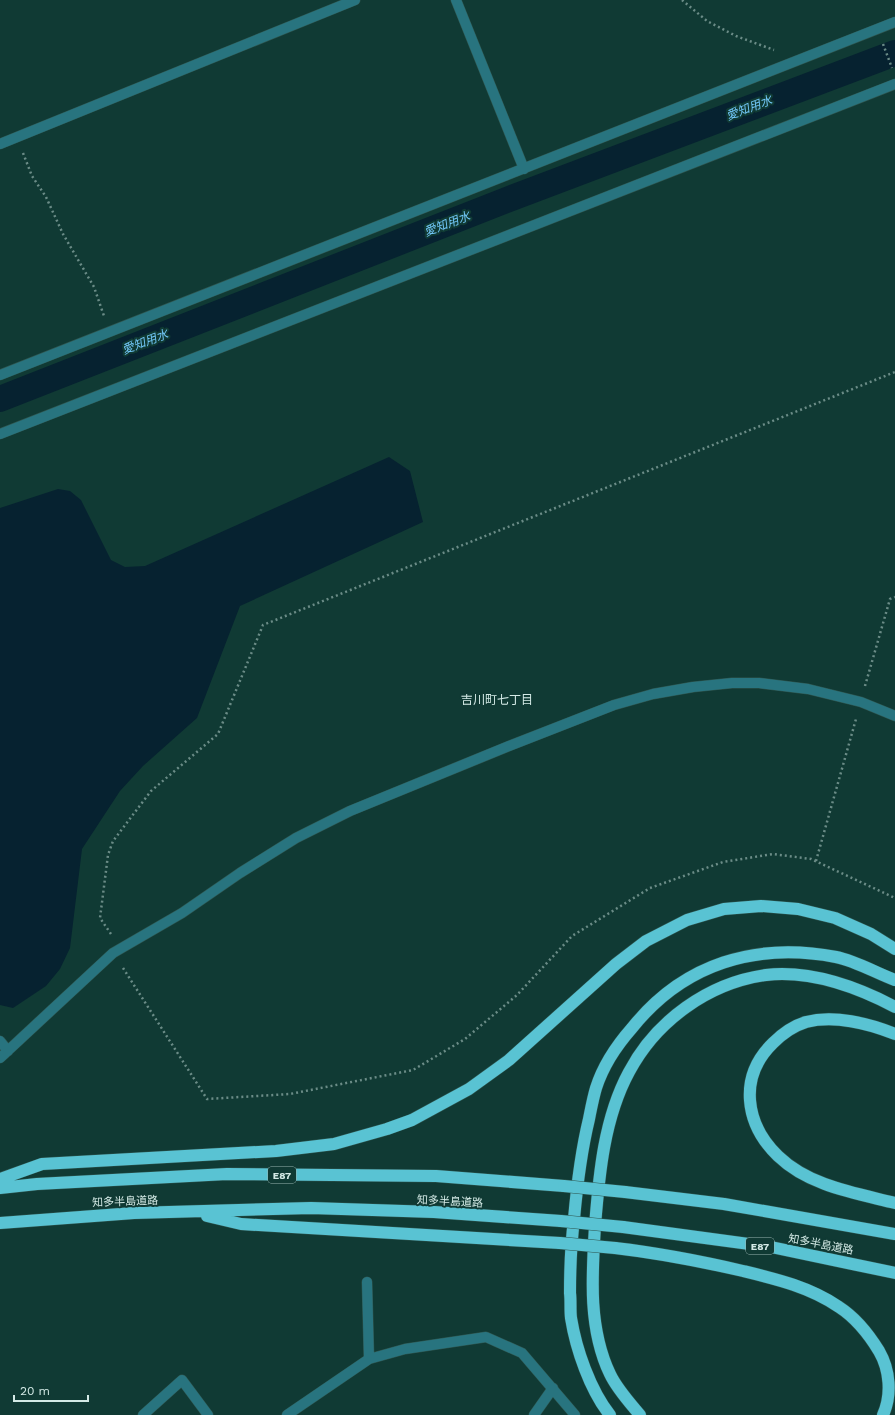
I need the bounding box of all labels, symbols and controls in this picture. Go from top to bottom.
water label: 愛知用水 [724,92,776,123]
water label: 愛知用水 [422,208,474,239]
water label: 愛知用水 [120,326,172,357]
district label: 吉川町七丁目 [461,693,533,707]
road number: E87 [268,1167,296,1183]
street label: 知多半島道路 [417,1193,483,1210]
street label: 知多半島道路 [92,1194,158,1209]
street label: 知多半島道路 [787,1232,855,1257]
road number: E87 [746,1238,774,1254]
scale bar [14,1377,88,1403]
text: 20 m [20,1384,50,1398]

